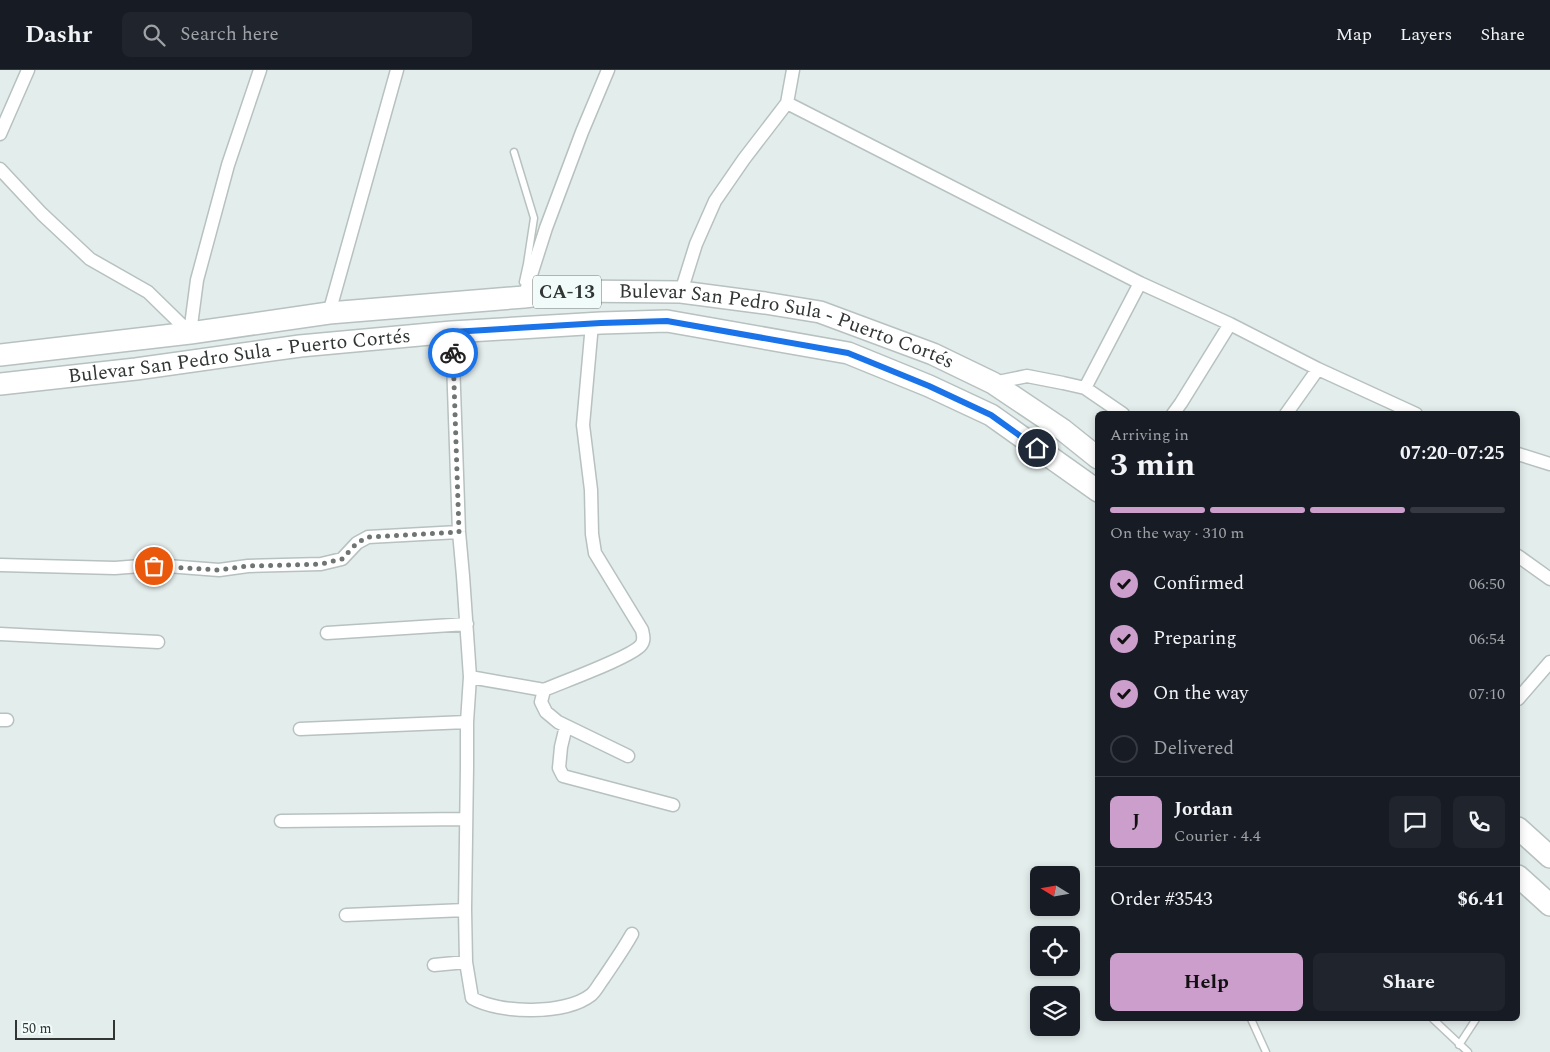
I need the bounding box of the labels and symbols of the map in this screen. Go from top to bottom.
road number: CA-13 [533,276,601,308]
street label: Bulevar San Pedro Sula - Puerto Cortés [619,276,959,377]
street label: Bulevar San Pedro Sula - Puerto Cortés [66,321,412,391]
courier [428,328,478,378]
pin [1016,427,1058,469]
pin [133,545,175,587]
north arrow [1030,866,1080,916]
scale bar [15,1017,115,1040]

